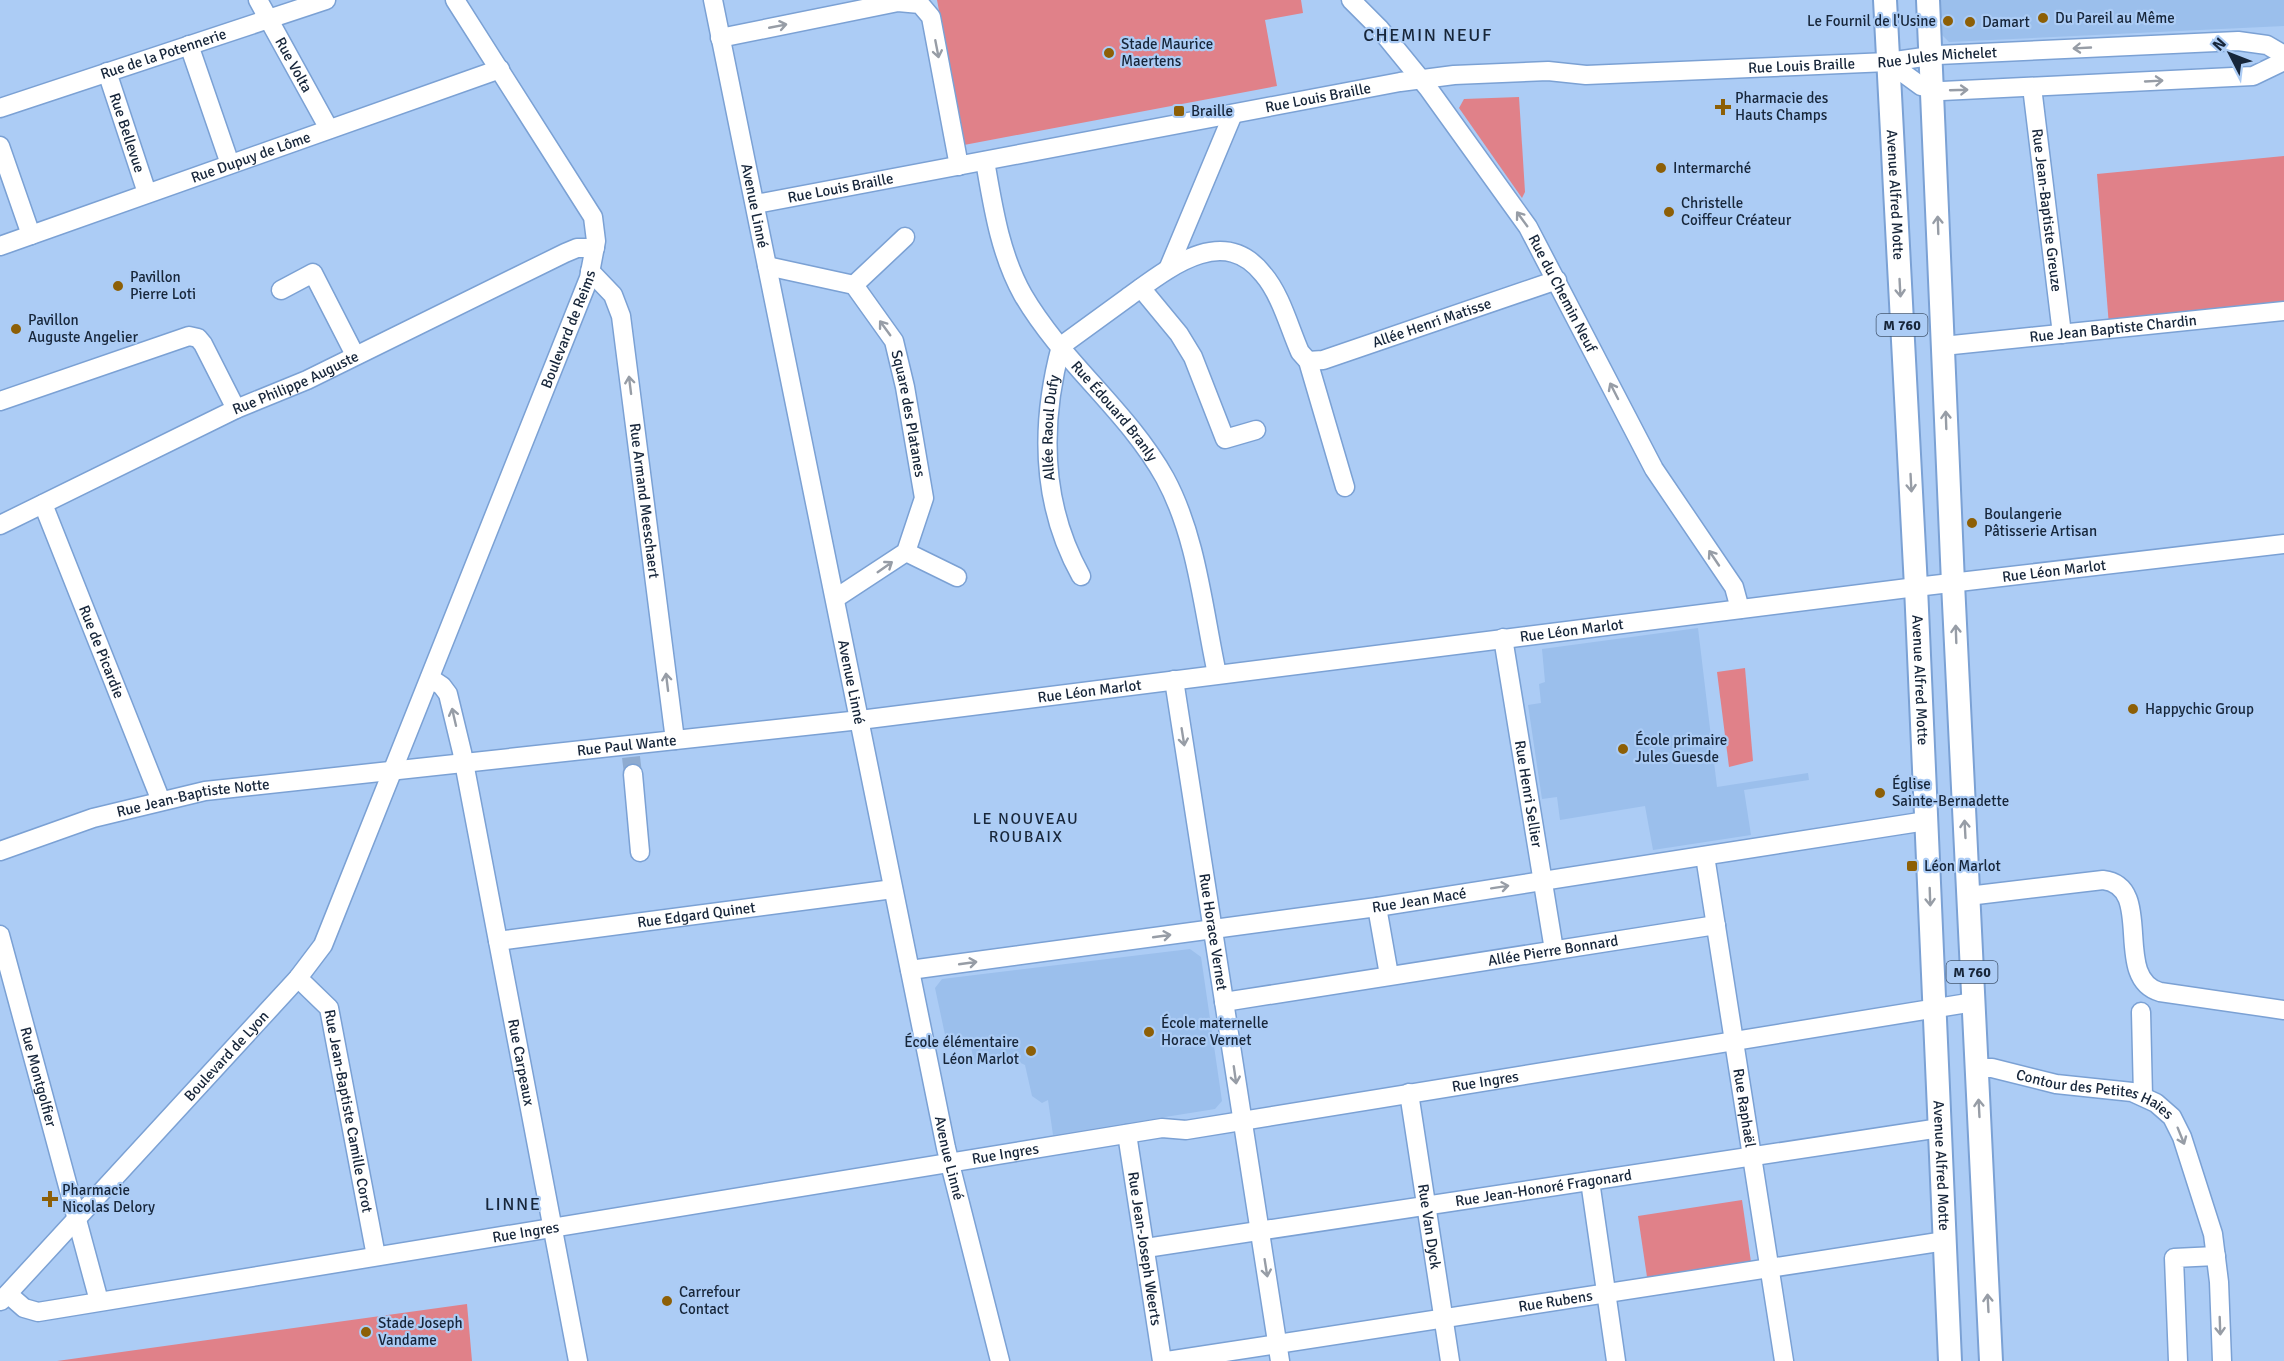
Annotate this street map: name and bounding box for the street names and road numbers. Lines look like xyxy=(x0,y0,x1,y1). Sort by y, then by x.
street label: Rue de la Potennerie xyxy=(98,25,229,83)
street label: Rue Volta xyxy=(271,34,316,96)
street label: Rue Jules Michelet xyxy=(1877,43,1998,71)
street label: Rue Louis Braille xyxy=(1748,54,1855,77)
street label: Rue Louis Braille xyxy=(1264,79,1372,116)
street label: Rue Bellevue xyxy=(106,91,149,175)
street label: Rue Jean-Baptiste Greuze xyxy=(2028,127,2066,293)
street label: Rue Dupuy de Lôme xyxy=(189,128,313,187)
street label: Avenue Alfred Motte xyxy=(1883,129,1908,260)
street label: Avenue Linné xyxy=(737,162,772,250)
street label: Rue Louis Braille xyxy=(786,169,895,207)
street label: Rue du Chemin Neuf xyxy=(1524,231,1601,356)
street label: Boulevard de Reims xyxy=(537,269,599,391)
street label: Allée Henri Matisse xyxy=(1370,294,1494,351)
street label: Rue Jean Baptiste Chardin xyxy=(2029,311,2198,346)
road number: M 760 xyxy=(1876,314,1928,336)
street label: Rue Philippe Auguste xyxy=(230,347,362,418)
street label: Square des Platanes xyxy=(887,348,929,479)
street label: Rue Édouard Branly xyxy=(1067,357,1161,465)
street label: Allée Raoul Dufy xyxy=(1038,373,1063,482)
street label: Rue Armand Meeschaert xyxy=(626,422,663,580)
street label: Rue Léon Marlot xyxy=(2001,556,2107,586)
street label: Rue de Picardie xyxy=(75,603,128,701)
street label: Avenue Alfred Motte xyxy=(1908,614,1932,746)
street label: Rue Léon Marlot xyxy=(1519,615,1625,646)
street label: Avenue Linné xyxy=(834,638,869,726)
street label: Rue Léon Marlot xyxy=(1037,676,1142,707)
street label: Rue Paul Wante xyxy=(576,731,677,760)
street label: Rue Henri Sellier xyxy=(1511,739,1546,849)
street label: Rue Jean-Baptiste Notte xyxy=(115,775,270,821)
street label: Rue Horace Vernet xyxy=(1195,872,1231,992)
street label: Rue Jean Macé xyxy=(1371,884,1468,917)
street label: Rue Edgard Quinet xyxy=(636,898,757,932)
street label: Allée Pierre Bonnard xyxy=(1486,931,1620,970)
road number: M 760 xyxy=(1946,961,1998,983)
street label: Boulevard de Lyon xyxy=(180,1007,272,1105)
street label: Rue Jean-Baptiste Camille Corot xyxy=(320,1008,377,1214)
street label: Rue Carpeaux xyxy=(504,1017,538,1107)
street label: Rue Montgolfier xyxy=(16,1025,61,1129)
street label: Contour des Petites Haies xyxy=(2014,1065,2177,1123)
street label: Rue Ingres xyxy=(1450,1067,1520,1096)
street label: Rue Raphaël xyxy=(1729,1067,1759,1149)
street label: Avenue Alfred Motte xyxy=(1930,1100,1953,1231)
street label: Avenue Linné xyxy=(931,1115,968,1202)
street label: Rue Ingres xyxy=(971,1139,1041,1168)
street label: Rue Jean-Honoré Fragonard xyxy=(1454,1166,1633,1210)
street label: Rue Jean-Joseph Weerts xyxy=(1124,1170,1165,1327)
street label: Rue Van Dyck xyxy=(1414,1183,1445,1271)
street label: Rue Ingres xyxy=(491,1218,561,1247)
street label: Rue Rubens xyxy=(1517,1286,1594,1316)

